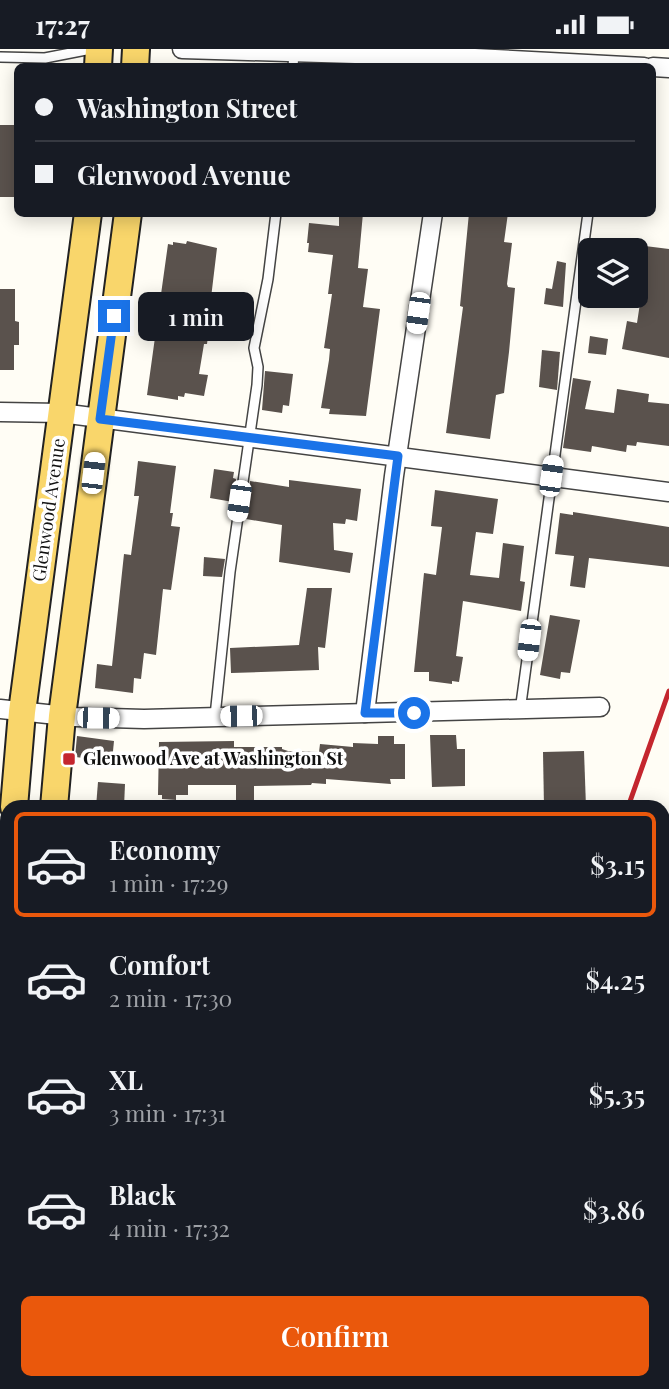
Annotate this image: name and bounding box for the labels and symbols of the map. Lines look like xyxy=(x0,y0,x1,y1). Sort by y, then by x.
car xyxy=(405,291,432,335)
callout: 1 min xyxy=(138,292,254,341)
route end xyxy=(98,300,130,332)
street label: Glenwood Avenue xyxy=(26,437,70,583)
car xyxy=(81,451,106,495)
car xyxy=(538,454,565,498)
car xyxy=(226,479,253,523)
car xyxy=(517,618,542,662)
route start xyxy=(398,697,430,729)
car xyxy=(220,705,263,727)
car xyxy=(77,707,120,729)
place label: Glenwood Ave at Washington St xyxy=(83,746,344,770)
marker: Glenwood Ave at Washington St xyxy=(61,751,77,767)

